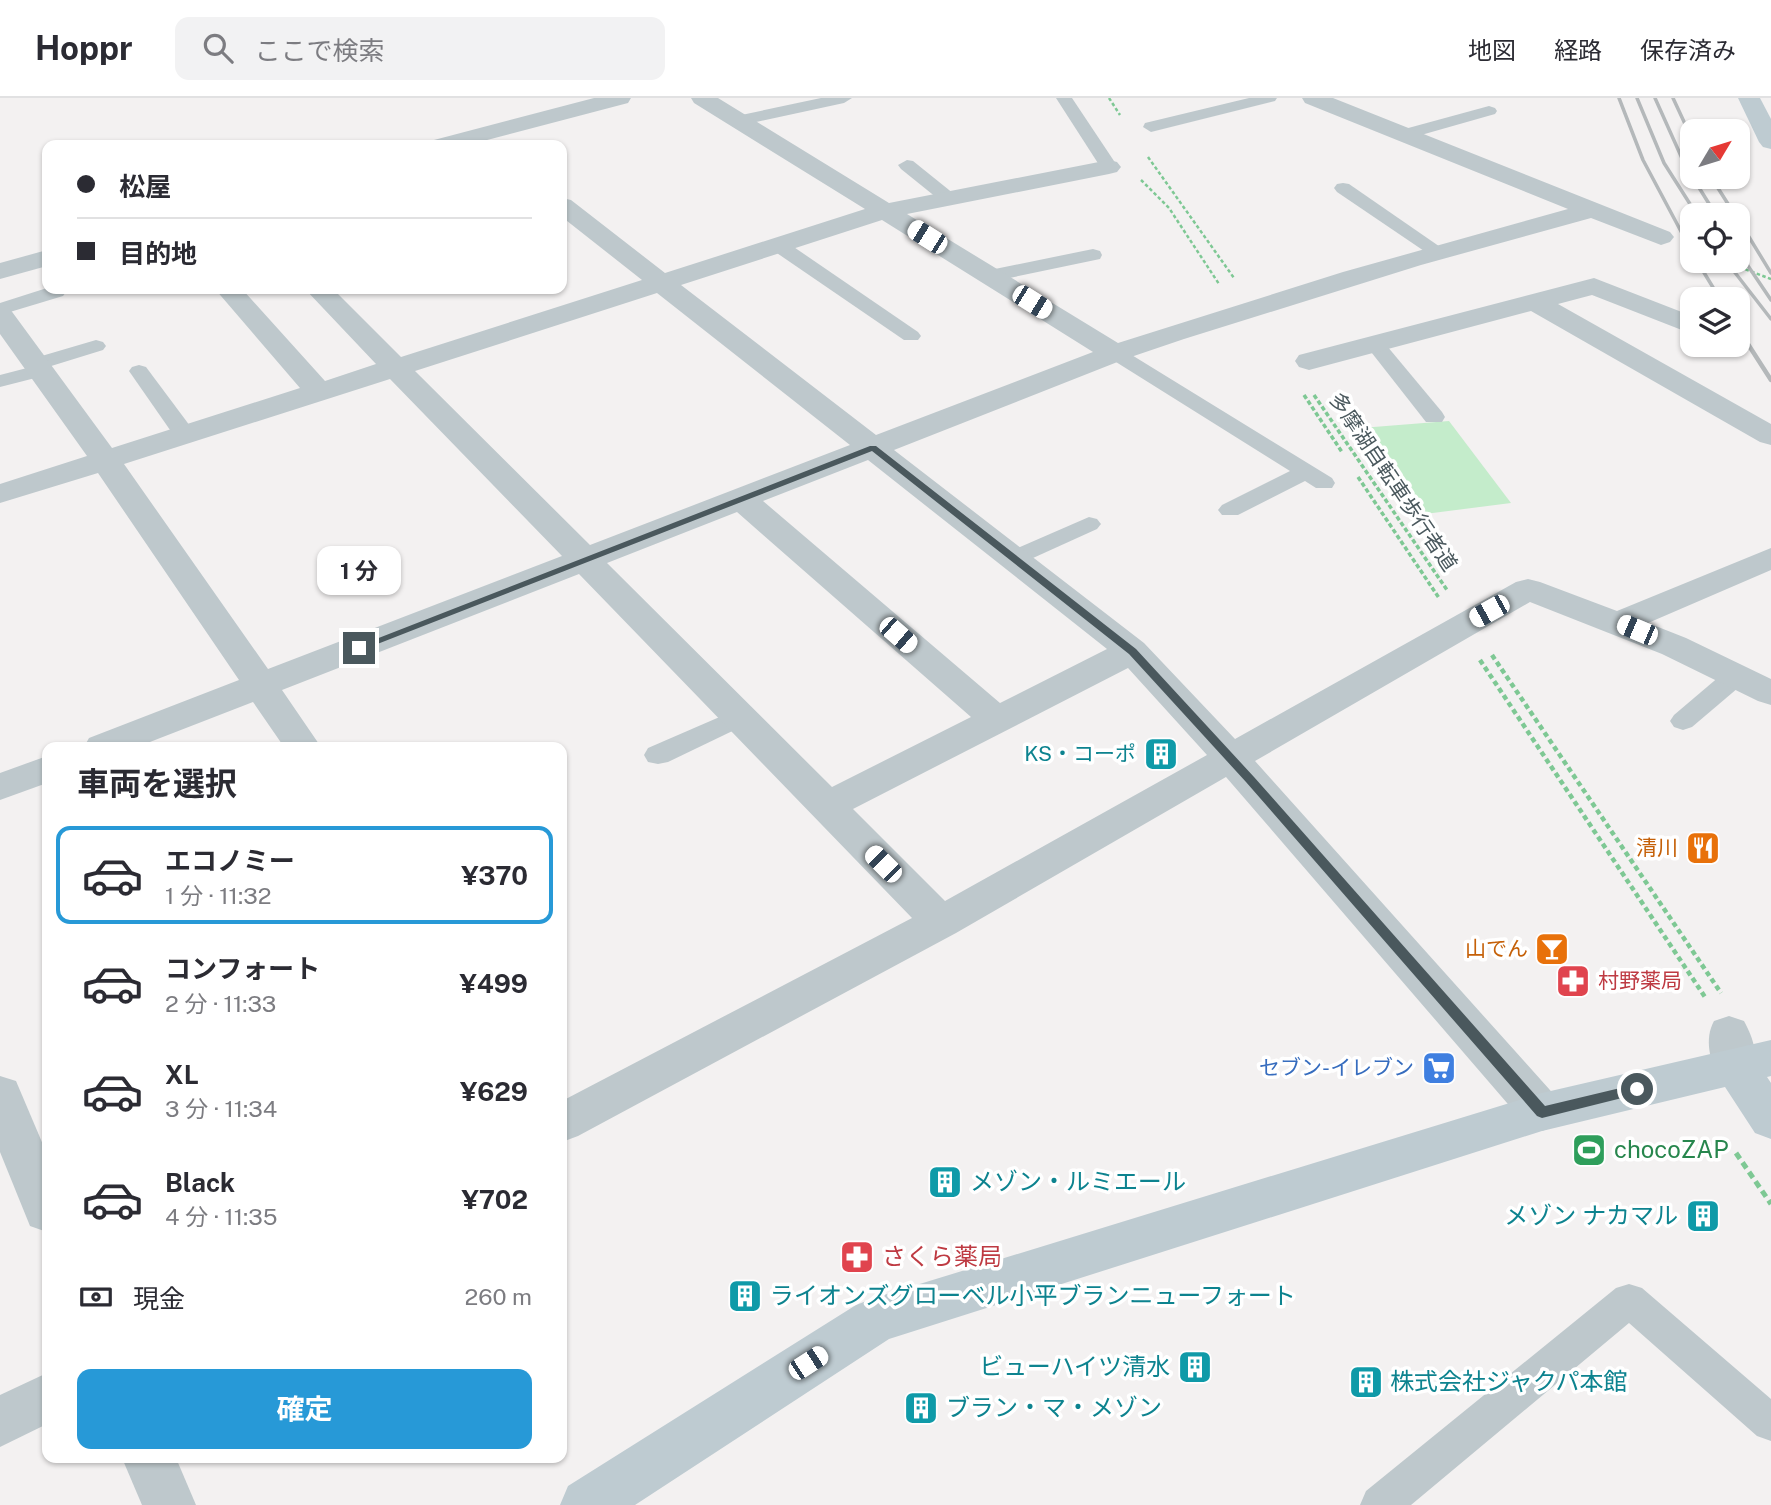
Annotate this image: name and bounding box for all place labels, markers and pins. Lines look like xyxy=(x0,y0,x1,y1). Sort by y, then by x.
building icon: KS・コーポ xyxy=(1142,735,1180,773)
place label: KS・コーポ xyxy=(1024,741,1136,766)
restaurant icon: 清川 xyxy=(1684,829,1722,867)
place label: 清川 xyxy=(1636,835,1678,860)
bar icon: 山でん xyxy=(1533,930,1571,968)
place label: 山でん xyxy=(1465,936,1528,961)
pharmacy icon: 村野薬局 xyxy=(1554,962,1592,1000)
place label: 村野薬局 xyxy=(1598,968,1682,993)
supermarket icon: セブン-イレブン xyxy=(1420,1049,1458,1087)
place label: セブン-イレブン xyxy=(1259,1055,1414,1080)
sports icon: chocoZAP xyxy=(1570,1131,1608,1169)
place label: chocoZAP xyxy=(1614,1135,1729,1163)
building icon: メゾン・ルミエール xyxy=(926,1163,964,1201)
place label: メゾン・ルミエール xyxy=(970,1167,1186,1195)
building icon: メゾン ナカマル xyxy=(1684,1197,1722,1235)
place label: メゾン ナカマル xyxy=(1504,1201,1678,1229)
pharmacy icon: さくら薬局 xyxy=(838,1238,876,1276)
place label: さくら薬局 xyxy=(882,1242,1002,1270)
building icon: ライオンズグローベル小平ブランニューフォート xyxy=(726,1277,764,1315)
place label: ライオンズグローベル小平ブランニューフォート xyxy=(770,1281,1296,1309)
building icon: ビューハイツ清水 xyxy=(1176,1348,1214,1386)
place label: ビューハイツ清水 xyxy=(979,1352,1170,1380)
building icon: 株式会社ジャクパ本館 xyxy=(1347,1363,1385,1401)
place label: 株式会社ジャクパ本館 xyxy=(1390,1367,1628,1395)
building icon: ブラン・マ・メゾン xyxy=(902,1389,940,1427)
place label: ブラン・マ・メゾン xyxy=(946,1393,1162,1421)

